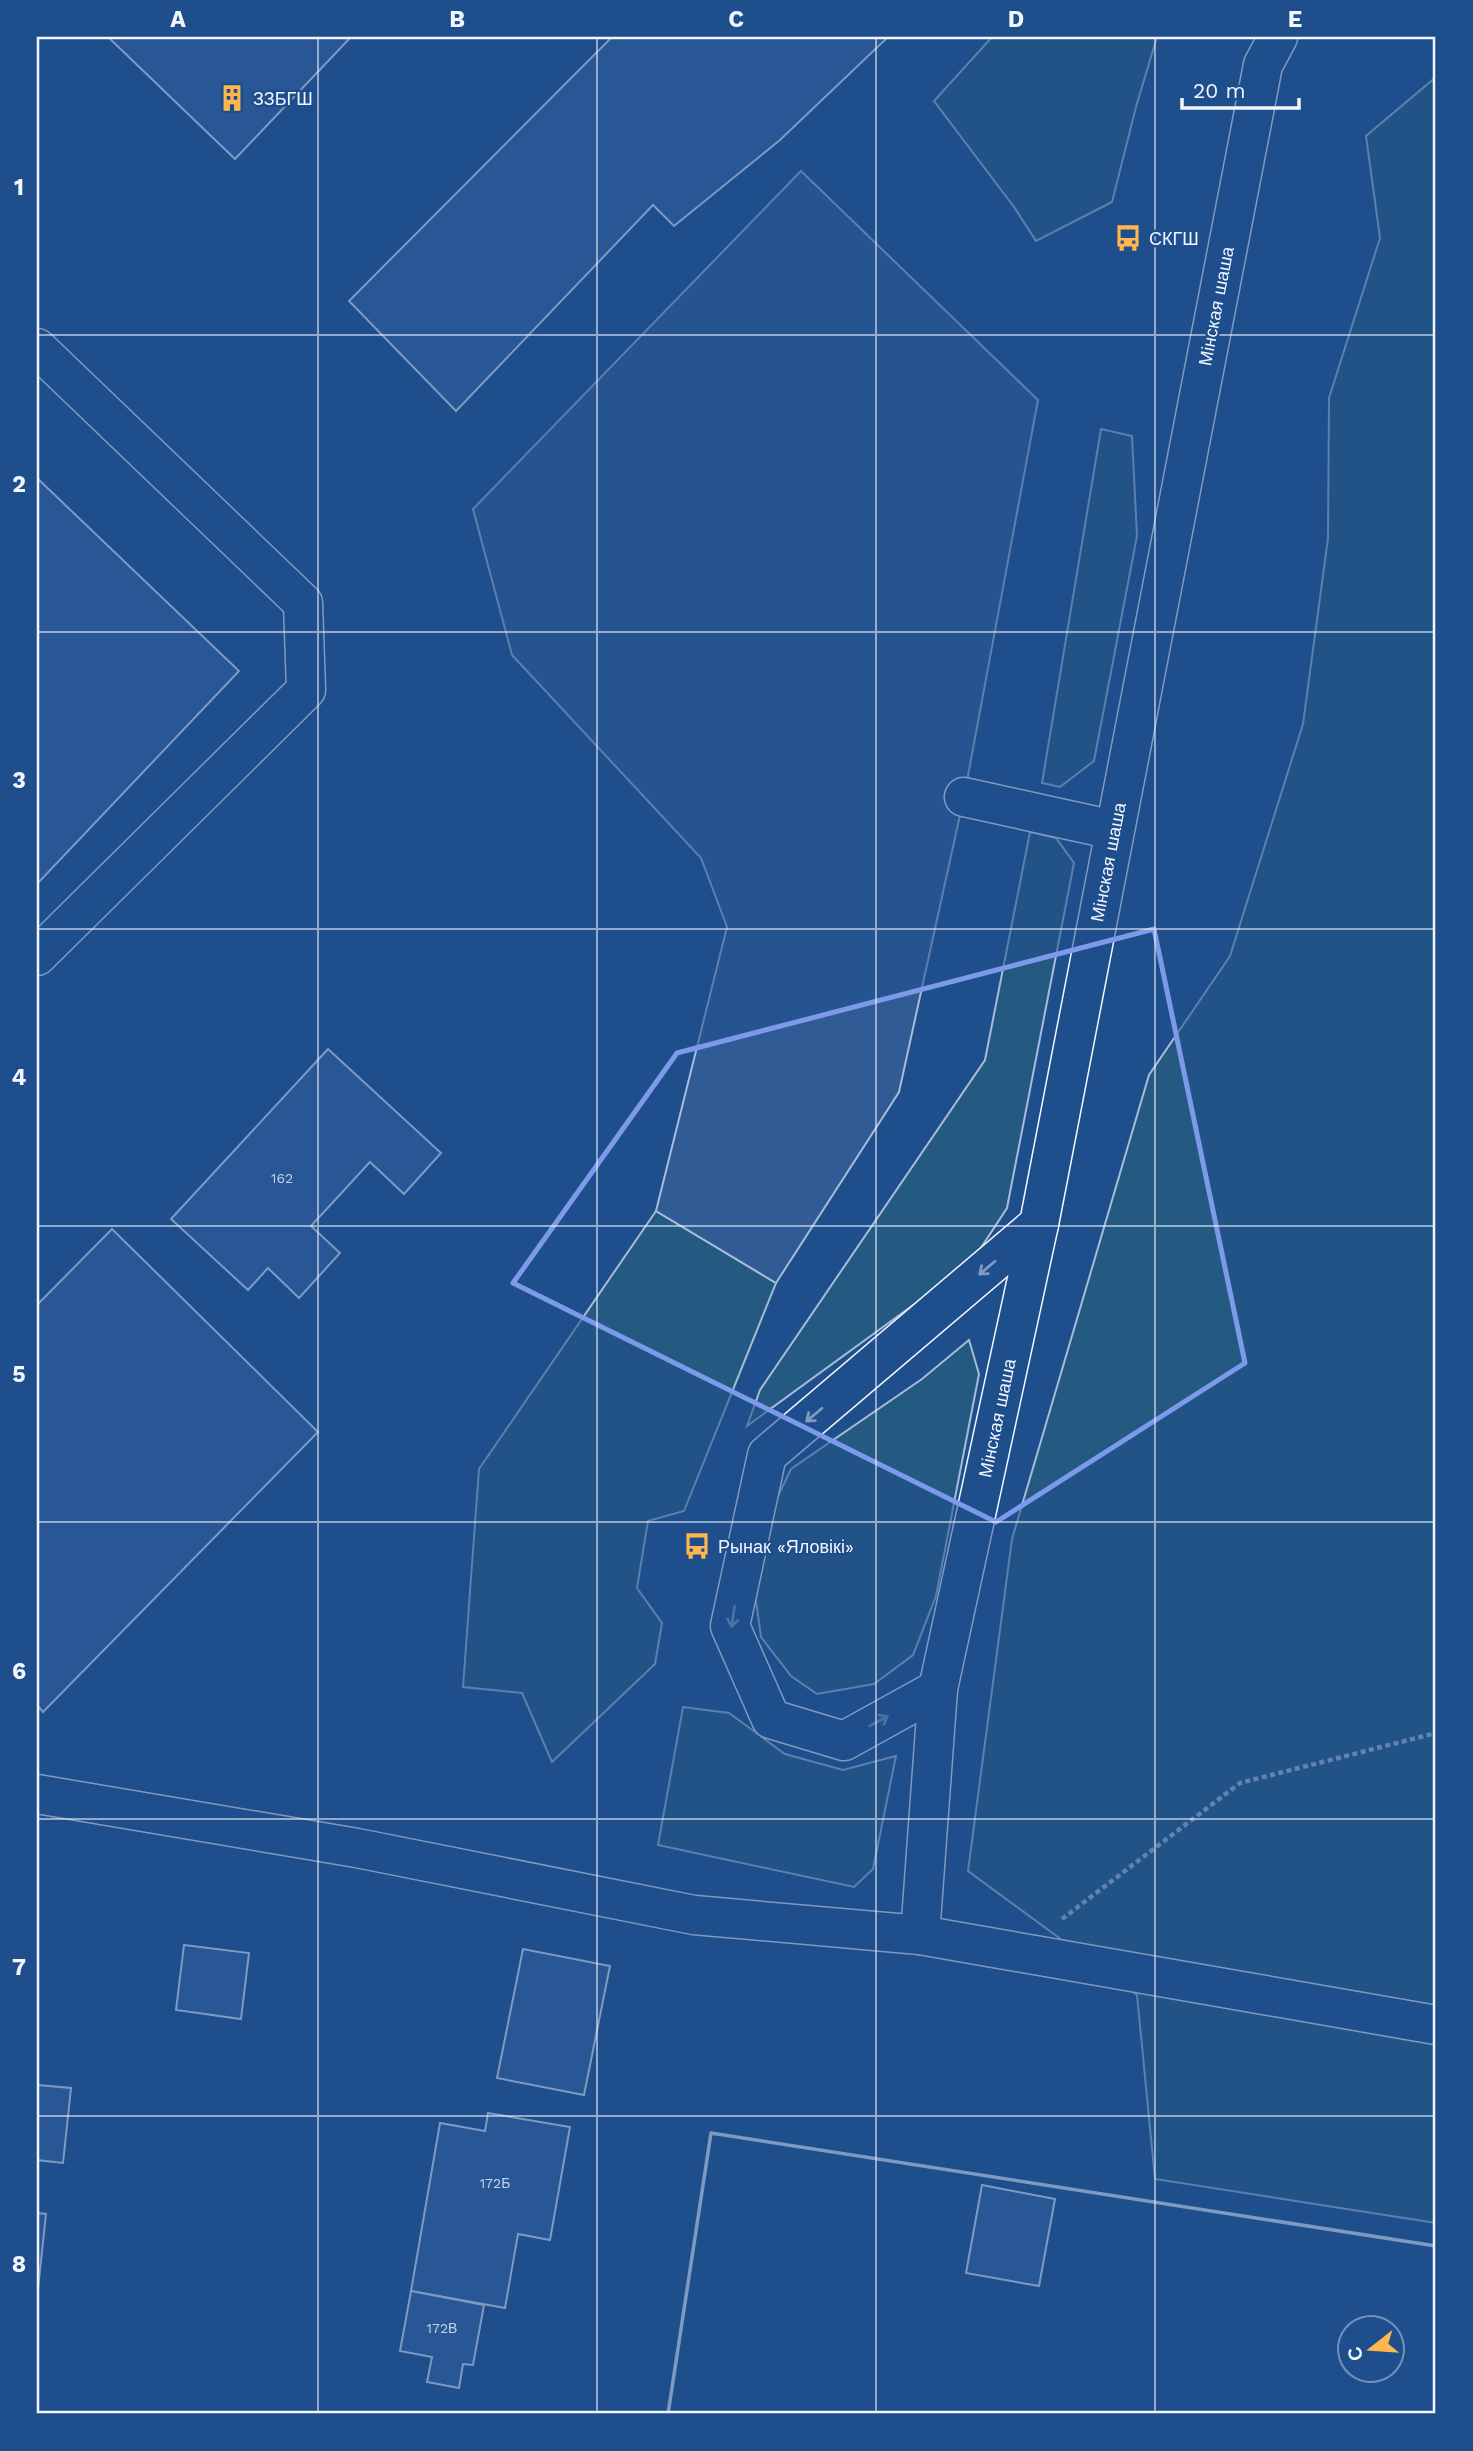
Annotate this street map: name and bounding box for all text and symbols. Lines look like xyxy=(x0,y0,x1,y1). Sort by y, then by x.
text: A xyxy=(170,6,186,33)
text: B xyxy=(449,6,465,33)
text: C xyxy=(728,6,744,33)
text: D xyxy=(1008,6,1024,33)
text: E xyxy=(1288,6,1302,33)
scale bar xyxy=(1182,66,1300,110)
text: 20 m xyxy=(1193,78,1245,103)
building icon: ЗЗБГШ xyxy=(217,83,247,113)
place label: ЗЗБГШ xyxy=(253,88,313,109)
text: 1 xyxy=(14,174,24,201)
bus stop icon: СКГШ xyxy=(1113,223,1143,253)
place label: СКГШ xyxy=(1149,228,1199,249)
street label: Мінская шаша xyxy=(1194,244,1238,367)
text: 2 xyxy=(12,471,26,498)
text: 3 xyxy=(12,767,26,794)
street label: Мінская шаша xyxy=(1086,800,1130,923)
text: 4 xyxy=(12,1064,27,1091)
house number: 162 xyxy=(271,1170,293,1186)
one-way arrow xyxy=(979,1260,997,1276)
street label: Мінская шаша xyxy=(974,1356,1020,1479)
text: 5 xyxy=(12,1361,26,1388)
one-way arrow xyxy=(805,1407,823,1423)
bus stop icon: Рынак «Яловікі» xyxy=(682,1531,712,1561)
place label: Рынак «Яловікі» xyxy=(718,1536,854,1557)
one-way arrow xyxy=(726,1605,739,1628)
text: 6 xyxy=(12,1658,26,1685)
one-way arrow xyxy=(869,1714,889,1728)
text: 7 xyxy=(12,1954,26,1981)
house number: 172Б xyxy=(480,2175,510,2191)
text: 8 xyxy=(12,2251,26,2278)
north arrow xyxy=(1336,2314,1406,2384)
house number: 172В xyxy=(427,2320,457,2336)
text: С xyxy=(1342,2344,1368,2364)

